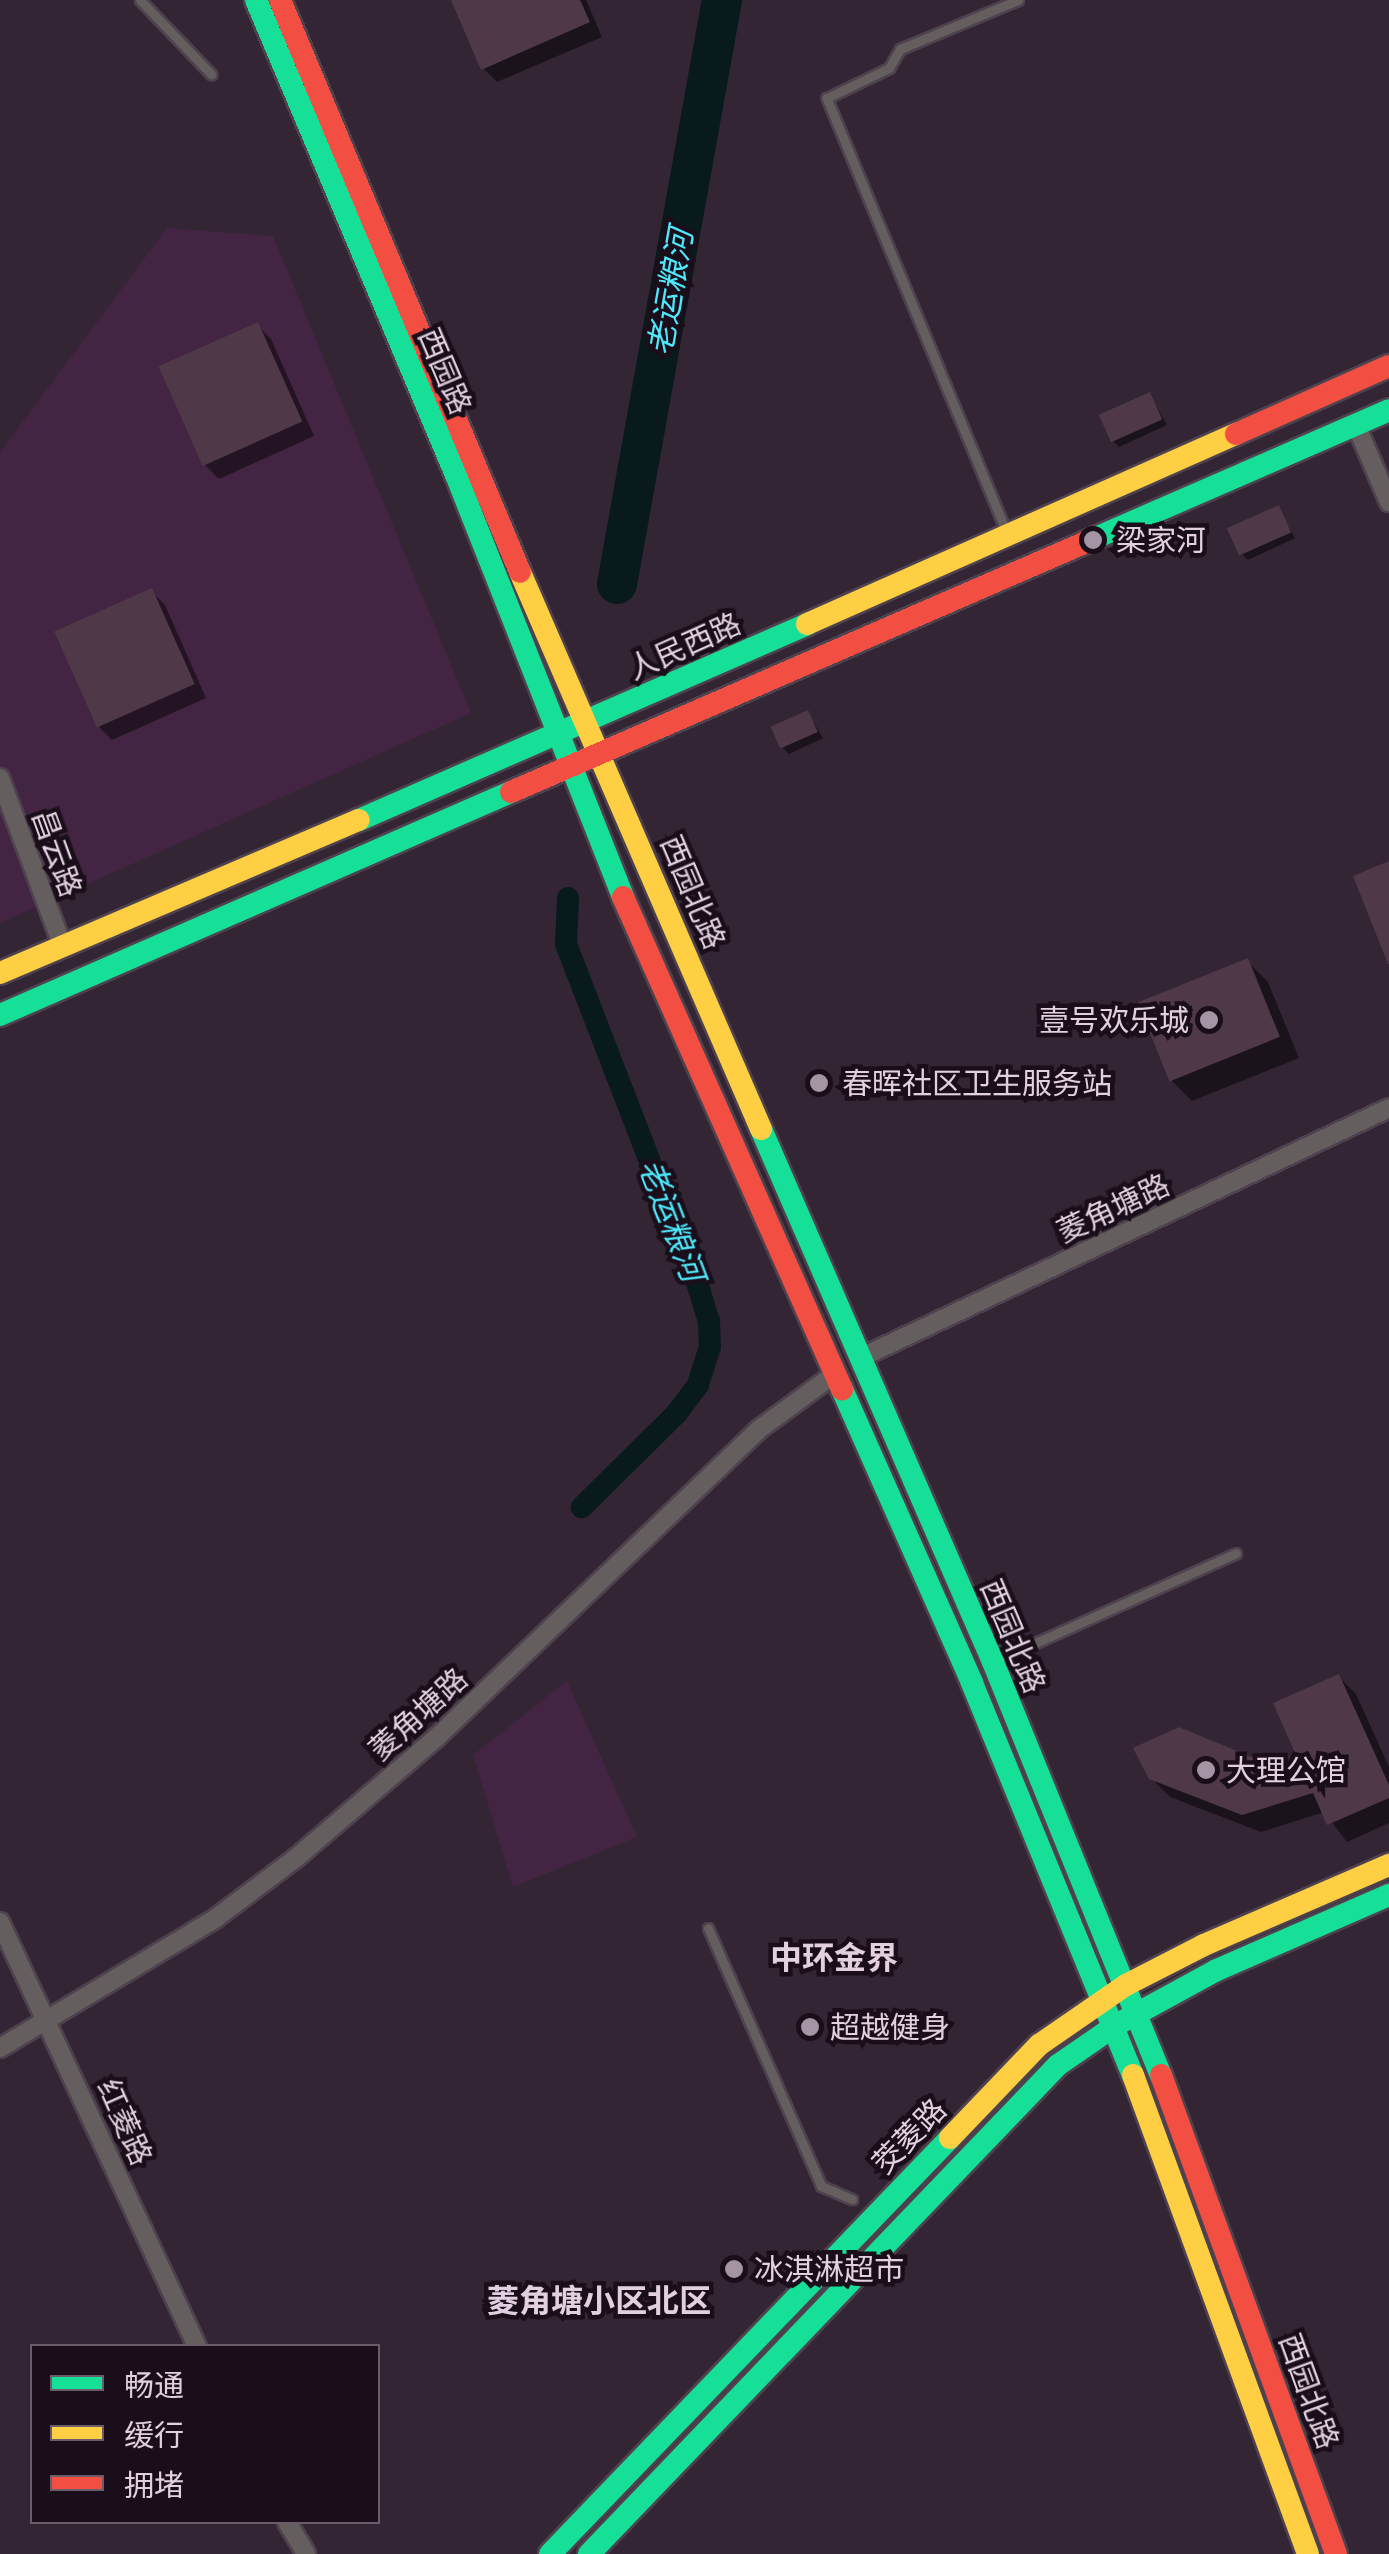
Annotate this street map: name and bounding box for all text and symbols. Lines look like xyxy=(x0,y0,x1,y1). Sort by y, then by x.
water label: 老运粮河 xyxy=(640,226,700,358)
street label: 西园路 xyxy=(411,323,479,419)
place label: 梁家河 xyxy=(1116,522,1206,558)
marker: 梁家河 xyxy=(1080,527,1106,553)
street label: 人民西路 xyxy=(622,605,746,687)
street label: 昌云路 xyxy=(25,805,89,901)
street label: 西园北路 xyxy=(653,830,733,954)
place label: 壹号欢乐城 xyxy=(1039,1002,1189,1038)
marker: 壹号欢乐城 xyxy=(1198,1009,1220,1031)
place label: 春晖社区卫生服务站 xyxy=(842,1065,1112,1101)
marker: 春晖社区卫生服务站 xyxy=(806,1070,832,1096)
water label: 老运粮河 xyxy=(631,1153,713,1287)
street label: 菱角塘路 xyxy=(1051,1166,1175,1250)
street label: 西园北路 xyxy=(973,1574,1053,1698)
street label: 菱角塘路 xyxy=(361,1660,475,1768)
place label: 大理公馆 xyxy=(1226,1752,1346,1788)
marker: 大理公馆 xyxy=(1195,1759,1217,1781)
district label: 中环金界 xyxy=(770,1938,898,1976)
place label: 超越健身 xyxy=(830,2009,950,2045)
marker: 超越健身 xyxy=(799,2016,821,2038)
street label: 红菱路 xyxy=(90,2074,160,2170)
street label: 茭菱路 xyxy=(865,2091,953,2181)
place label: 冰淇淋超市 xyxy=(754,2251,904,2287)
marker: 冰淇淋超市 xyxy=(723,2258,745,2280)
district label: 菱角塘小区北区 xyxy=(487,2281,711,2319)
street label: 西园北路 xyxy=(1272,2328,1346,2454)
legend xyxy=(30,2344,380,2524)
text: 畅通 xyxy=(124,2364,184,2405)
text: 缓行 xyxy=(124,2414,184,2455)
text: 拥堵 xyxy=(124,2464,184,2505)

